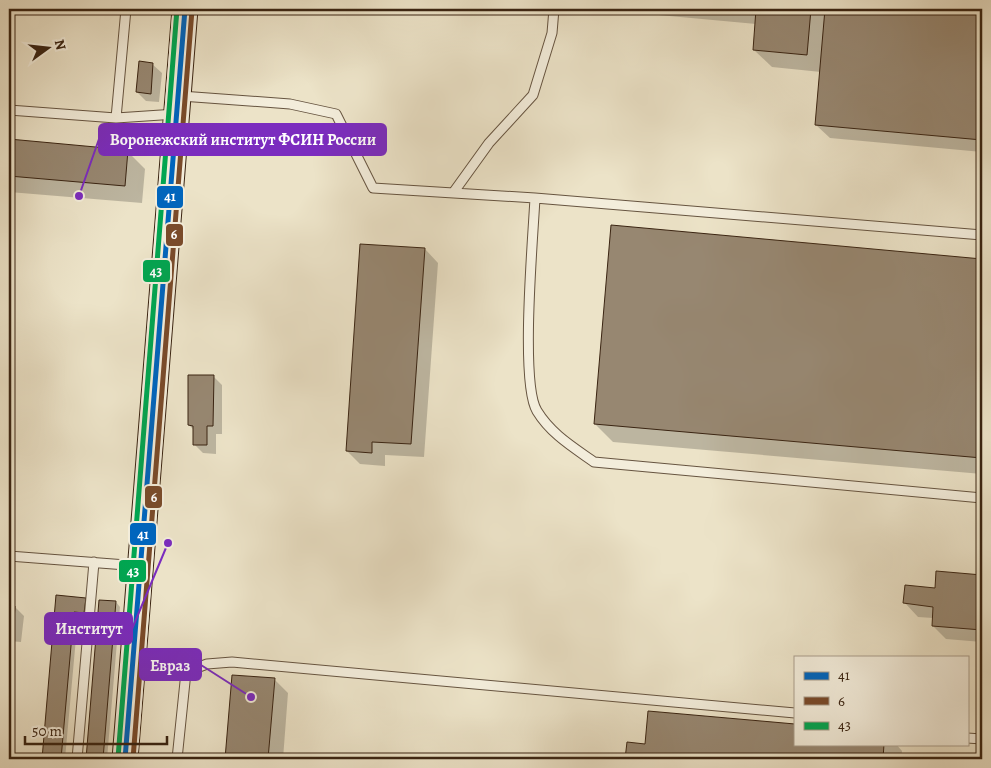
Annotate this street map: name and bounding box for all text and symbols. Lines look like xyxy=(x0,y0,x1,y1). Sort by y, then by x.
north arrow xyxy=(22,22,72,72)
text: N xyxy=(50,37,71,52)
callout: Воронежский институт ФСИН России xyxy=(99,124,386,155)
text: Воронежский институт ФСИН России xyxy=(110,129,376,151)
line badge: 41 xyxy=(156,185,184,209)
text: 41 xyxy=(164,187,176,206)
line badge: 6 xyxy=(165,223,184,247)
text: 6 xyxy=(171,225,178,244)
line badge: 43 xyxy=(142,259,171,283)
text: 43 xyxy=(150,262,162,281)
line badge: 6 xyxy=(144,485,163,509)
text: 6 xyxy=(151,488,158,507)
line badge: 41 xyxy=(129,522,157,546)
text: 41 xyxy=(137,525,149,544)
line badge: 43 xyxy=(118,559,147,583)
text: 43 xyxy=(127,562,139,581)
callout: Институт xyxy=(45,613,132,644)
text: Институт xyxy=(55,618,123,640)
callout: Евраз xyxy=(140,649,201,680)
text: Евраз xyxy=(150,655,190,677)
legend xyxy=(794,656,968,746)
text: 41 xyxy=(838,665,850,685)
text: 6 xyxy=(838,691,845,711)
scale bar xyxy=(25,713,168,745)
text: 43 xyxy=(838,715,851,735)
text: 50 m xyxy=(32,721,62,741)

